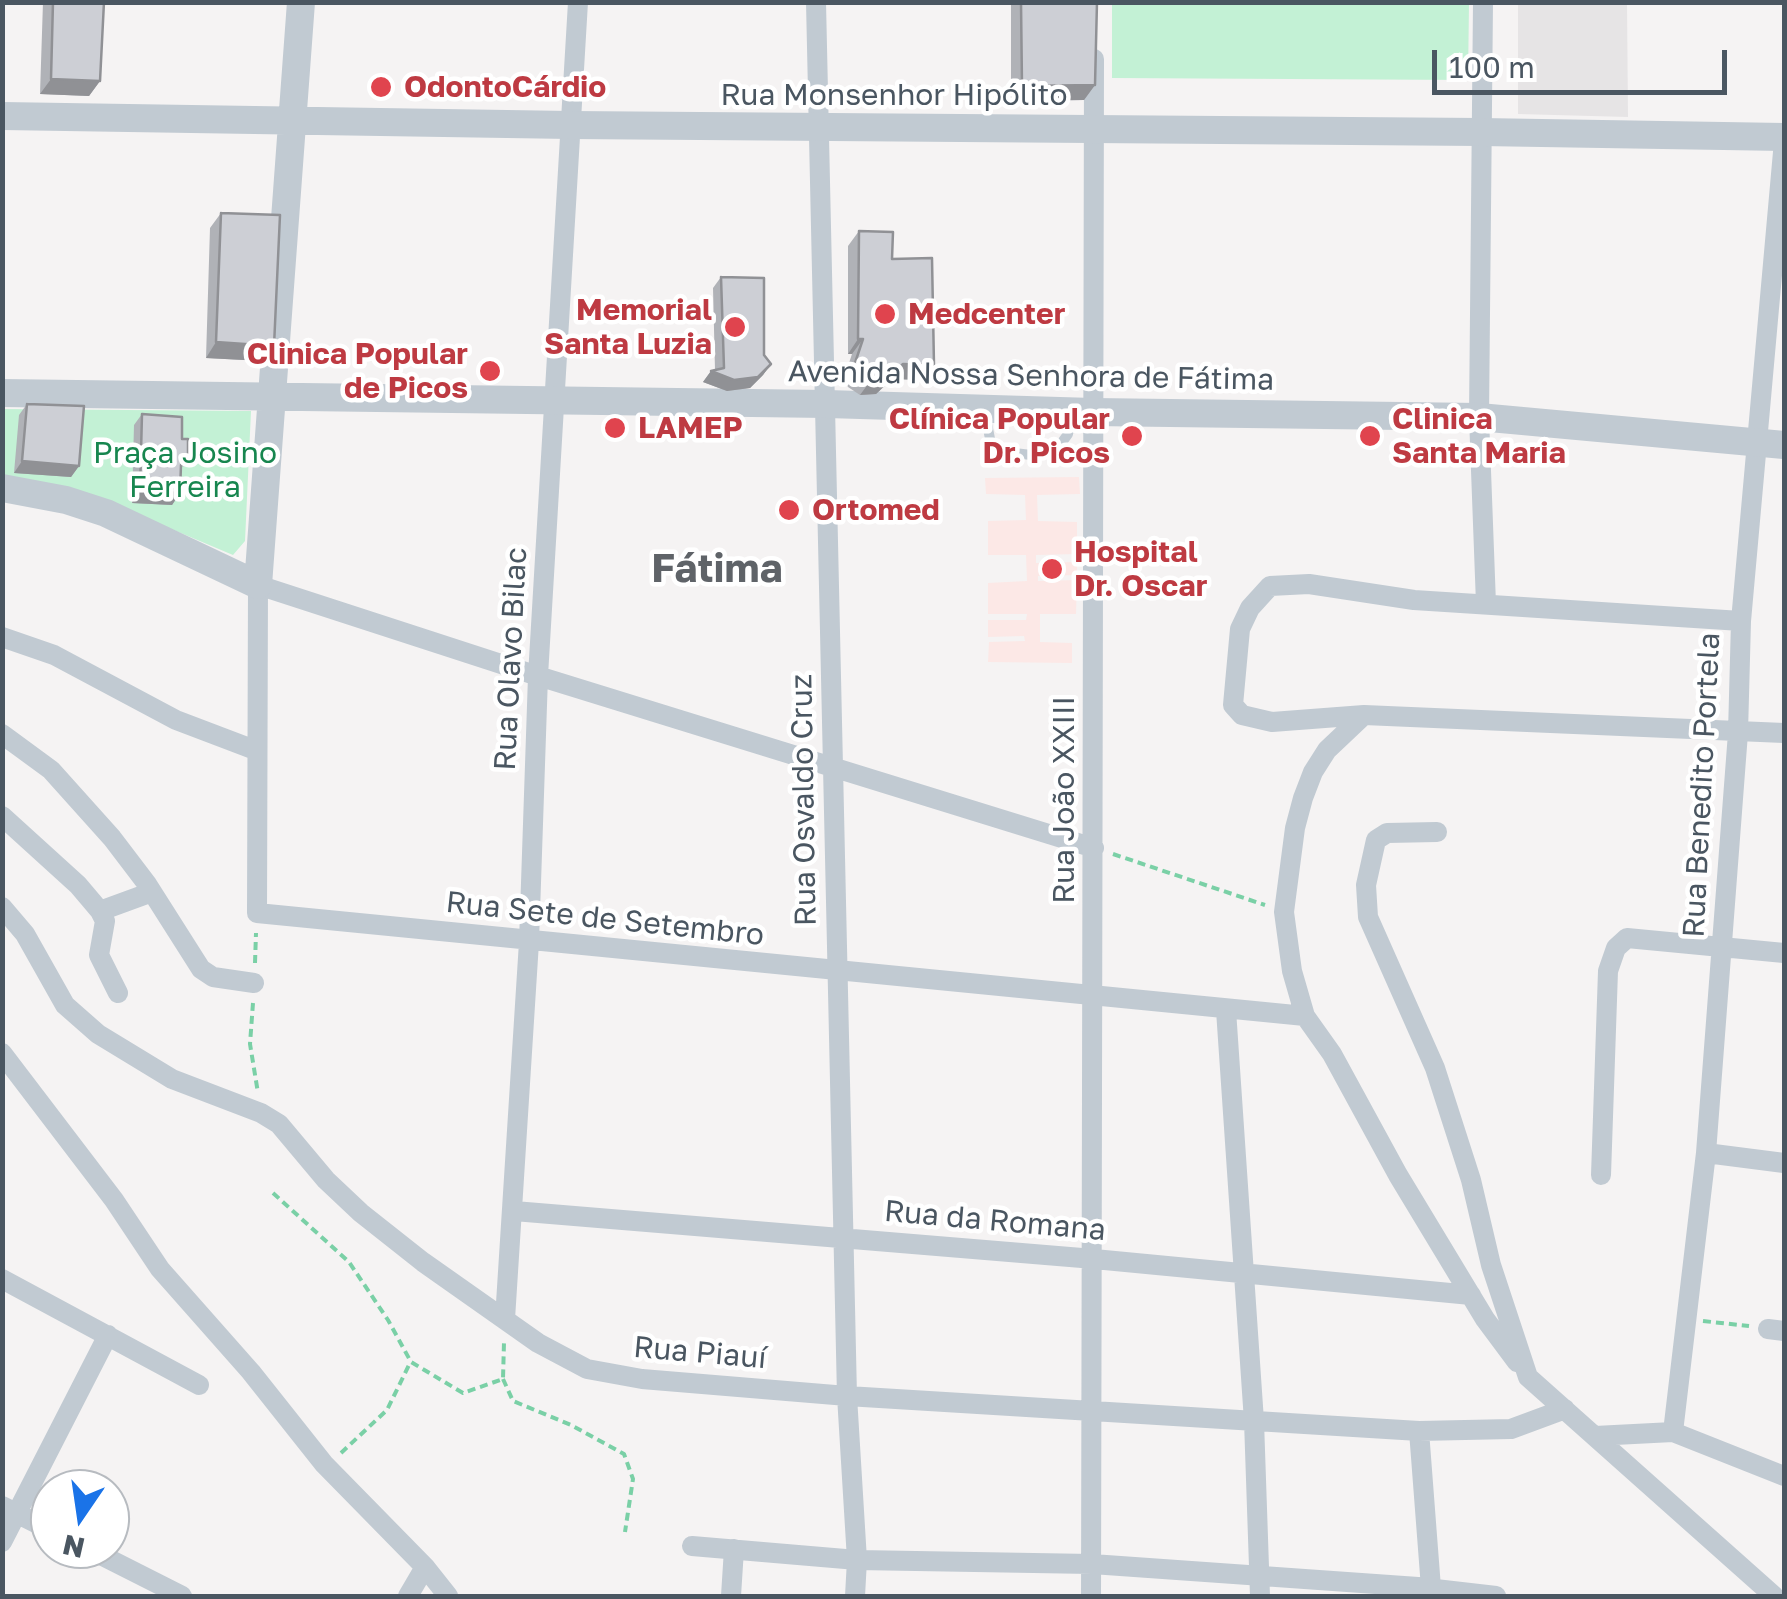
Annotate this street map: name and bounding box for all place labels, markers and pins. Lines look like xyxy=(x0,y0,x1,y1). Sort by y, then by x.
place label: OdontoCárdio xyxy=(404,69,606,105)
marker: OdontoCárdio xyxy=(368,74,394,100)
place label: Memorial Santa Luzia xyxy=(544,292,712,362)
place label: Medcenter xyxy=(908,296,1065,332)
marker: Medcenter xyxy=(872,301,898,327)
marker: Memorial Santa Luzia xyxy=(722,314,748,340)
place label: Clinica Popular de Picos xyxy=(247,336,468,406)
marker: Clinica Popular de Picos xyxy=(477,358,503,384)
place label: Clínica Popular Dr. Picos xyxy=(889,401,1110,472)
place label: Clinica Santa Maria xyxy=(1392,401,1566,472)
place label: LAMEP xyxy=(638,410,743,446)
marker: LAMEP xyxy=(602,415,628,441)
marker: Clínica Popular Dr. Picos xyxy=(1119,423,1145,449)
marker: Clinica Santa Maria xyxy=(1357,423,1383,449)
place label: Ortomed xyxy=(812,492,940,528)
marker: Ortomed xyxy=(776,497,802,523)
place label: Hospital Dr. Oscar xyxy=(1074,534,1207,604)
marker: Hospital Dr. Oscar xyxy=(1039,556,1065,582)

